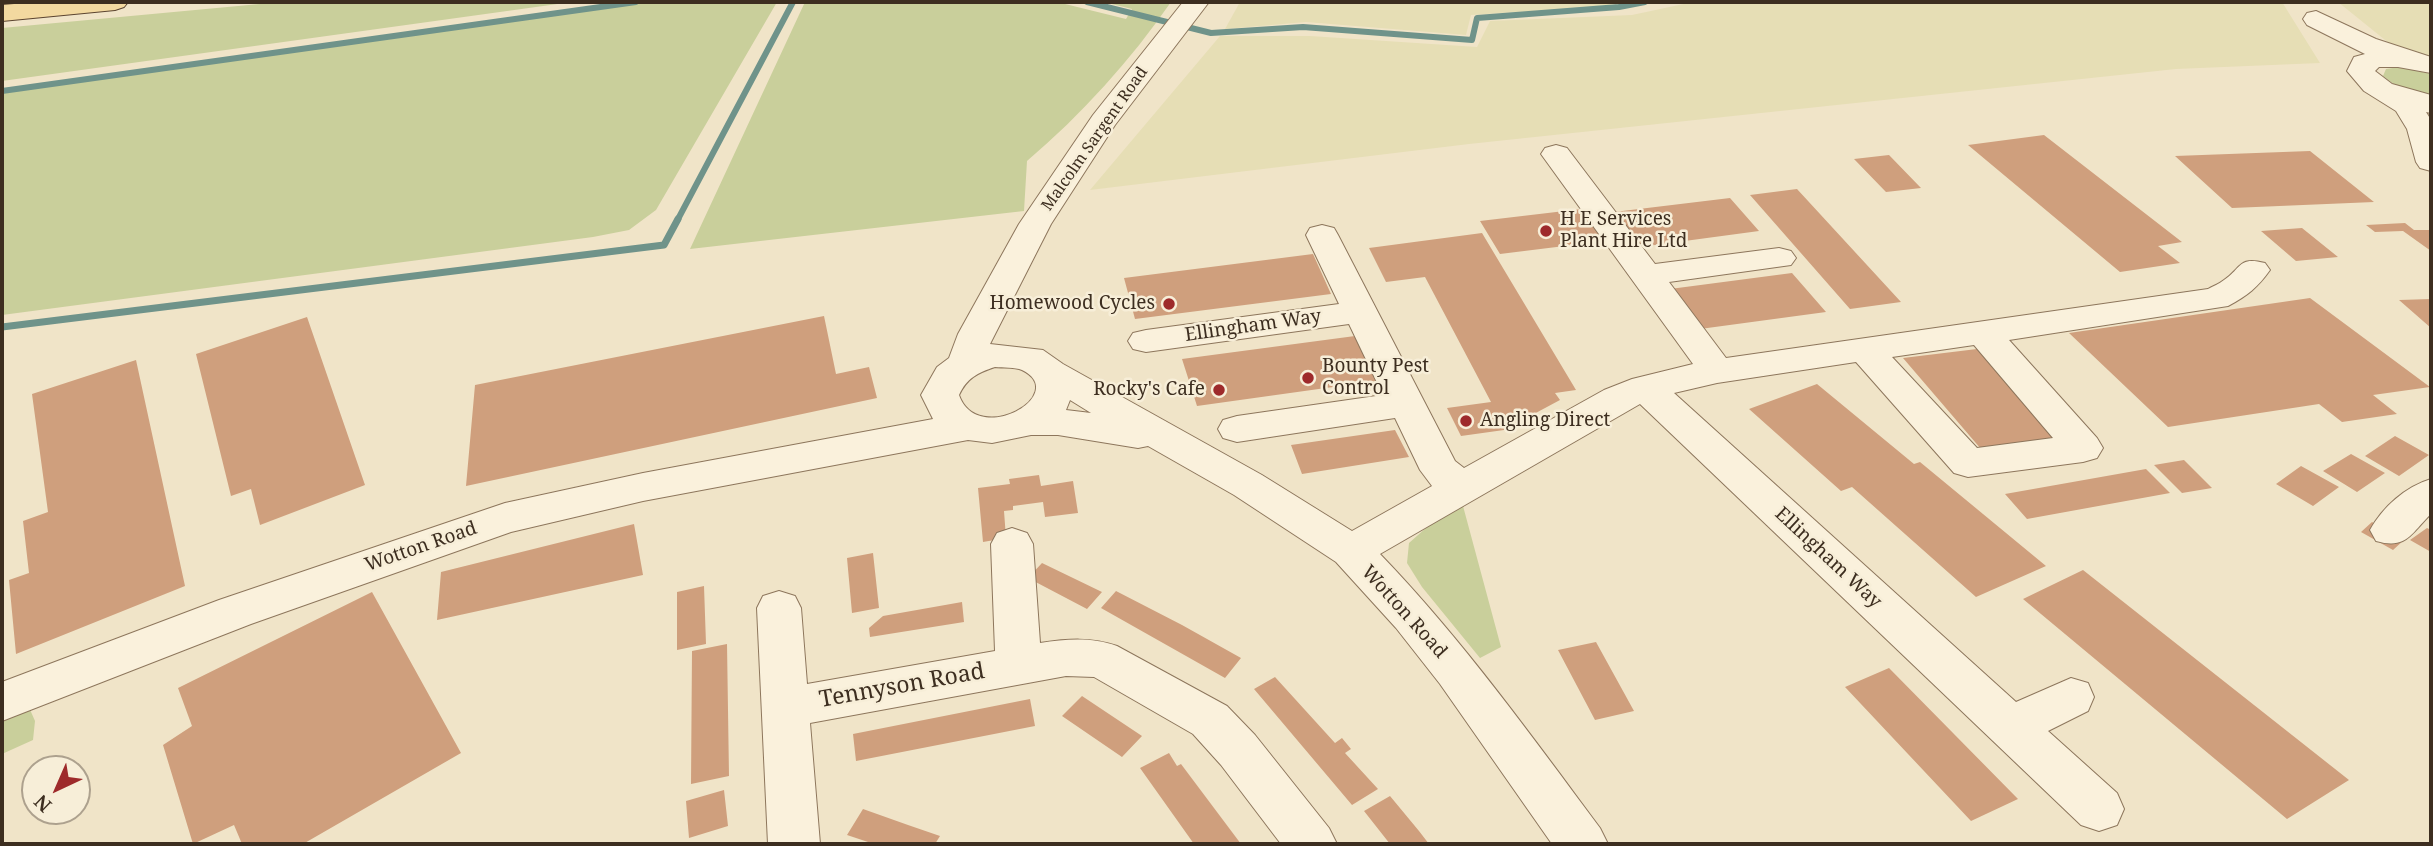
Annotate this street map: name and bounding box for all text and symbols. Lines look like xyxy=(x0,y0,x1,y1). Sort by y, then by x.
street label: Malcolm Sargent Road xyxy=(1038,63,1152,215)
place label: H E Services Plant Hire Ltd xyxy=(1560,209,1687,253)
marker: H E Services Plant Hire Ltd xyxy=(1538,223,1554,239)
place label: Homewood Cycles xyxy=(990,293,1155,315)
marker: Homewood Cycles xyxy=(1161,296,1177,312)
street label: Ellingham Way xyxy=(1183,305,1323,347)
place label: Bounty Pest Control xyxy=(1322,356,1429,400)
marker: Bounty Pest Control xyxy=(1300,370,1316,386)
place label: Rocky's Cafe xyxy=(1093,379,1205,401)
marker: Rocky's Cafe xyxy=(1211,382,1227,398)
place label: Angling Direct xyxy=(1480,410,1610,432)
marker: Angling Direct xyxy=(1458,413,1474,429)
street label: Ellingham Way xyxy=(1770,503,1886,613)
street label: Wotton Road xyxy=(362,517,480,577)
street label: Wotton Road xyxy=(1356,561,1452,663)
street label: Tennyson Road xyxy=(817,658,987,714)
north arrow xyxy=(21,755,91,825)
text: N xyxy=(28,789,57,818)

